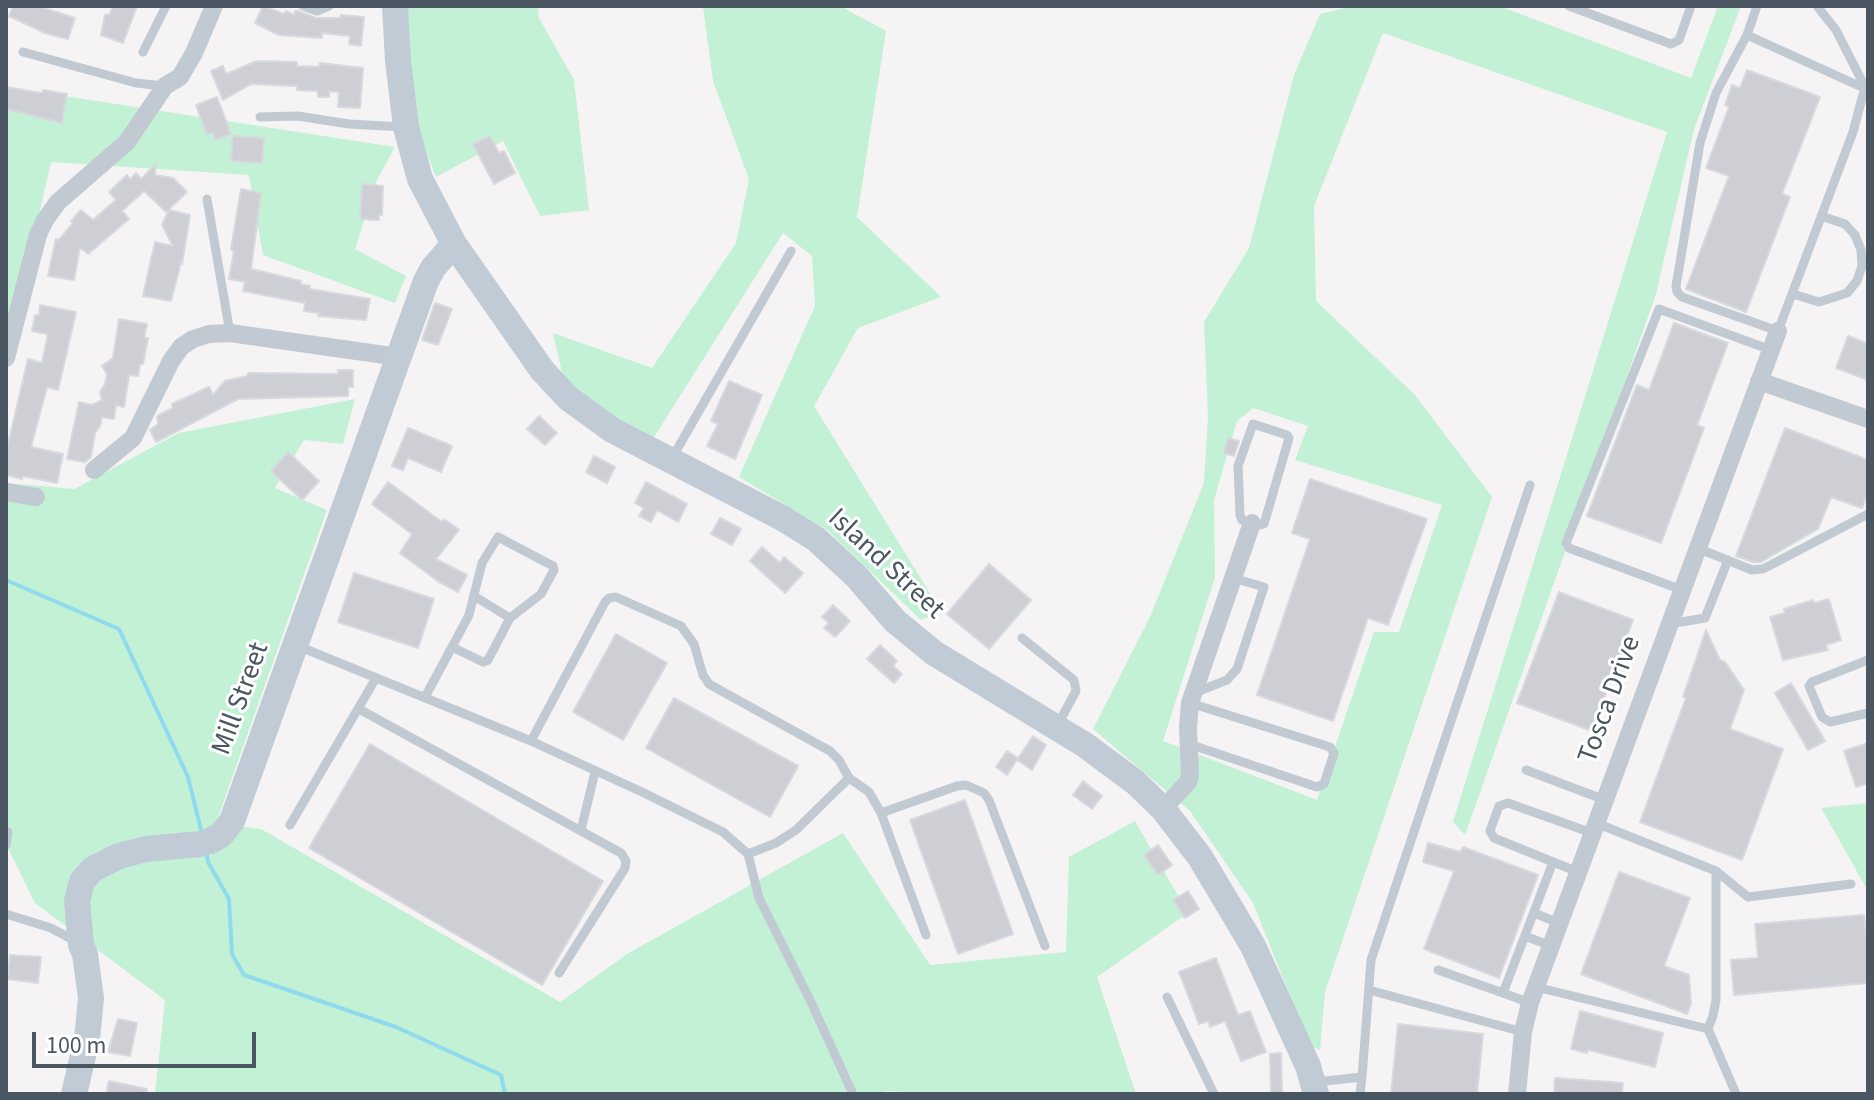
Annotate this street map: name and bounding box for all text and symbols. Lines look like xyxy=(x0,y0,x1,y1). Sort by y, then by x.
street label: Island Street xyxy=(820,503,950,627)
street label: Tosca Drive xyxy=(1572,632,1650,768)
street label: Mill Street xyxy=(206,638,278,760)
scale bar xyxy=(36,1016,260,1066)
text: 100 m xyxy=(46,1028,106,1063)

